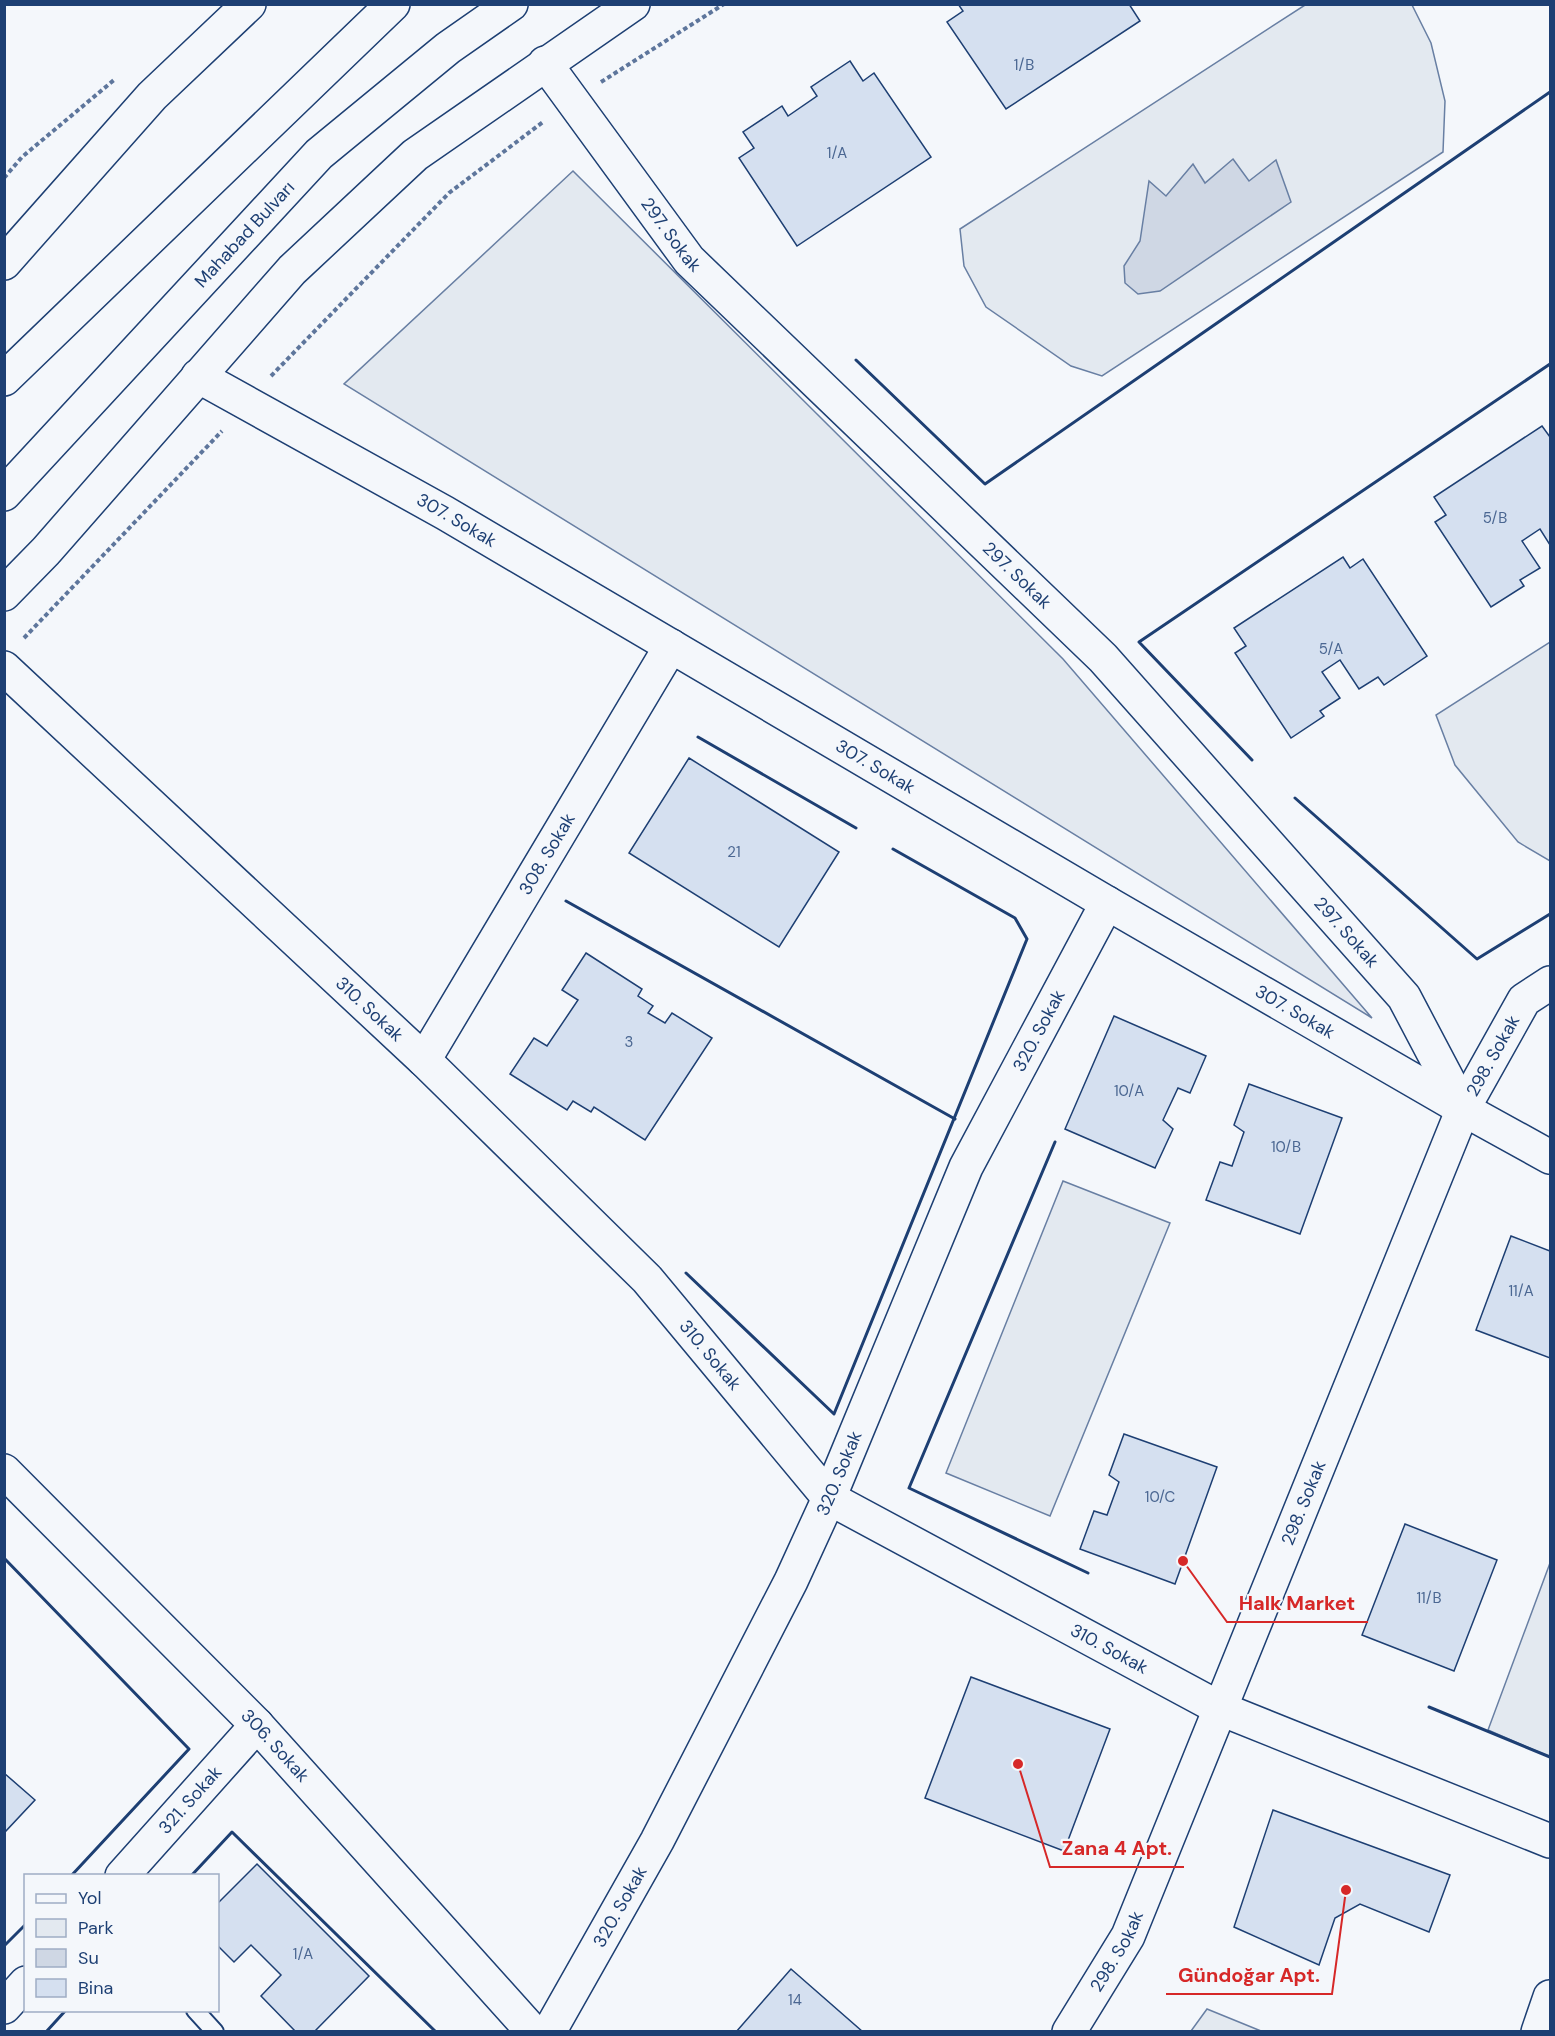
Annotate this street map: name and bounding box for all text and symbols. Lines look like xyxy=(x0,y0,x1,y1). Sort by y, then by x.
house number: 1/B xyxy=(1014,55,1034,75)
house number: 1/A xyxy=(827,143,847,163)
street label: Mahabad Bulvarı xyxy=(189,176,300,293)
street label: 297. Sokak xyxy=(635,193,706,277)
street label: 307. Sokak xyxy=(412,488,501,553)
house number: 5/B xyxy=(1483,508,1507,528)
street label: 297. Sokak xyxy=(977,537,1057,614)
house number: 5/A xyxy=(1319,639,1343,659)
street label: 307. Sokak xyxy=(831,734,920,799)
street label: 308. Sokak xyxy=(513,809,581,899)
house number: 21 xyxy=(727,842,741,862)
street label: 297. Sokak xyxy=(1309,892,1384,973)
street label: 310. Sokak xyxy=(330,971,409,1047)
street label: 307. Sokak xyxy=(1251,979,1339,1044)
street label: 320. Sokak xyxy=(1007,985,1071,1076)
street label: 298. Sokak xyxy=(1460,1011,1525,1101)
house number: 3 xyxy=(625,1032,633,1052)
house number: 10/A xyxy=(1114,1081,1144,1101)
house number: 10/B xyxy=(1271,1137,1301,1157)
house number: 11/A xyxy=(1508,1281,1534,1301)
street label: 310. Sokak xyxy=(674,1315,747,1395)
street label: 320. Sokak xyxy=(811,1427,868,1519)
street label: 298. Sokak xyxy=(1276,1457,1331,1549)
house number: 10/C xyxy=(1145,1487,1176,1507)
callout: Halk Market xyxy=(1227,1584,1368,1622)
house number: 11/B xyxy=(1416,1588,1442,1608)
text: Halk Market xyxy=(1239,1590,1355,1616)
street label: 310. Sokak xyxy=(1066,1618,1152,1680)
street label: 306. Sokak xyxy=(236,1704,315,1787)
street label: 321. Sokak xyxy=(153,1761,227,1839)
callout: Zana 4 Apt. xyxy=(1050,1829,1184,1867)
text: Zana 4 Apt. xyxy=(1062,1835,1172,1861)
street label: 320. Sokak xyxy=(587,1862,652,1952)
legend xyxy=(24,1874,219,2012)
text: Yol xyxy=(78,1886,102,1910)
street label: 298. Sokak xyxy=(1085,1907,1149,1996)
text: Park xyxy=(78,1916,114,1940)
house number: 1/A xyxy=(293,1944,313,1964)
text: Su xyxy=(78,1946,99,1970)
callout: Gündoğar Apt. xyxy=(1166,1956,1332,1994)
text: Gündoğar Apt. xyxy=(1178,1962,1320,1988)
text: Bina xyxy=(78,1976,113,2000)
house number: 14 xyxy=(788,1990,802,2010)

